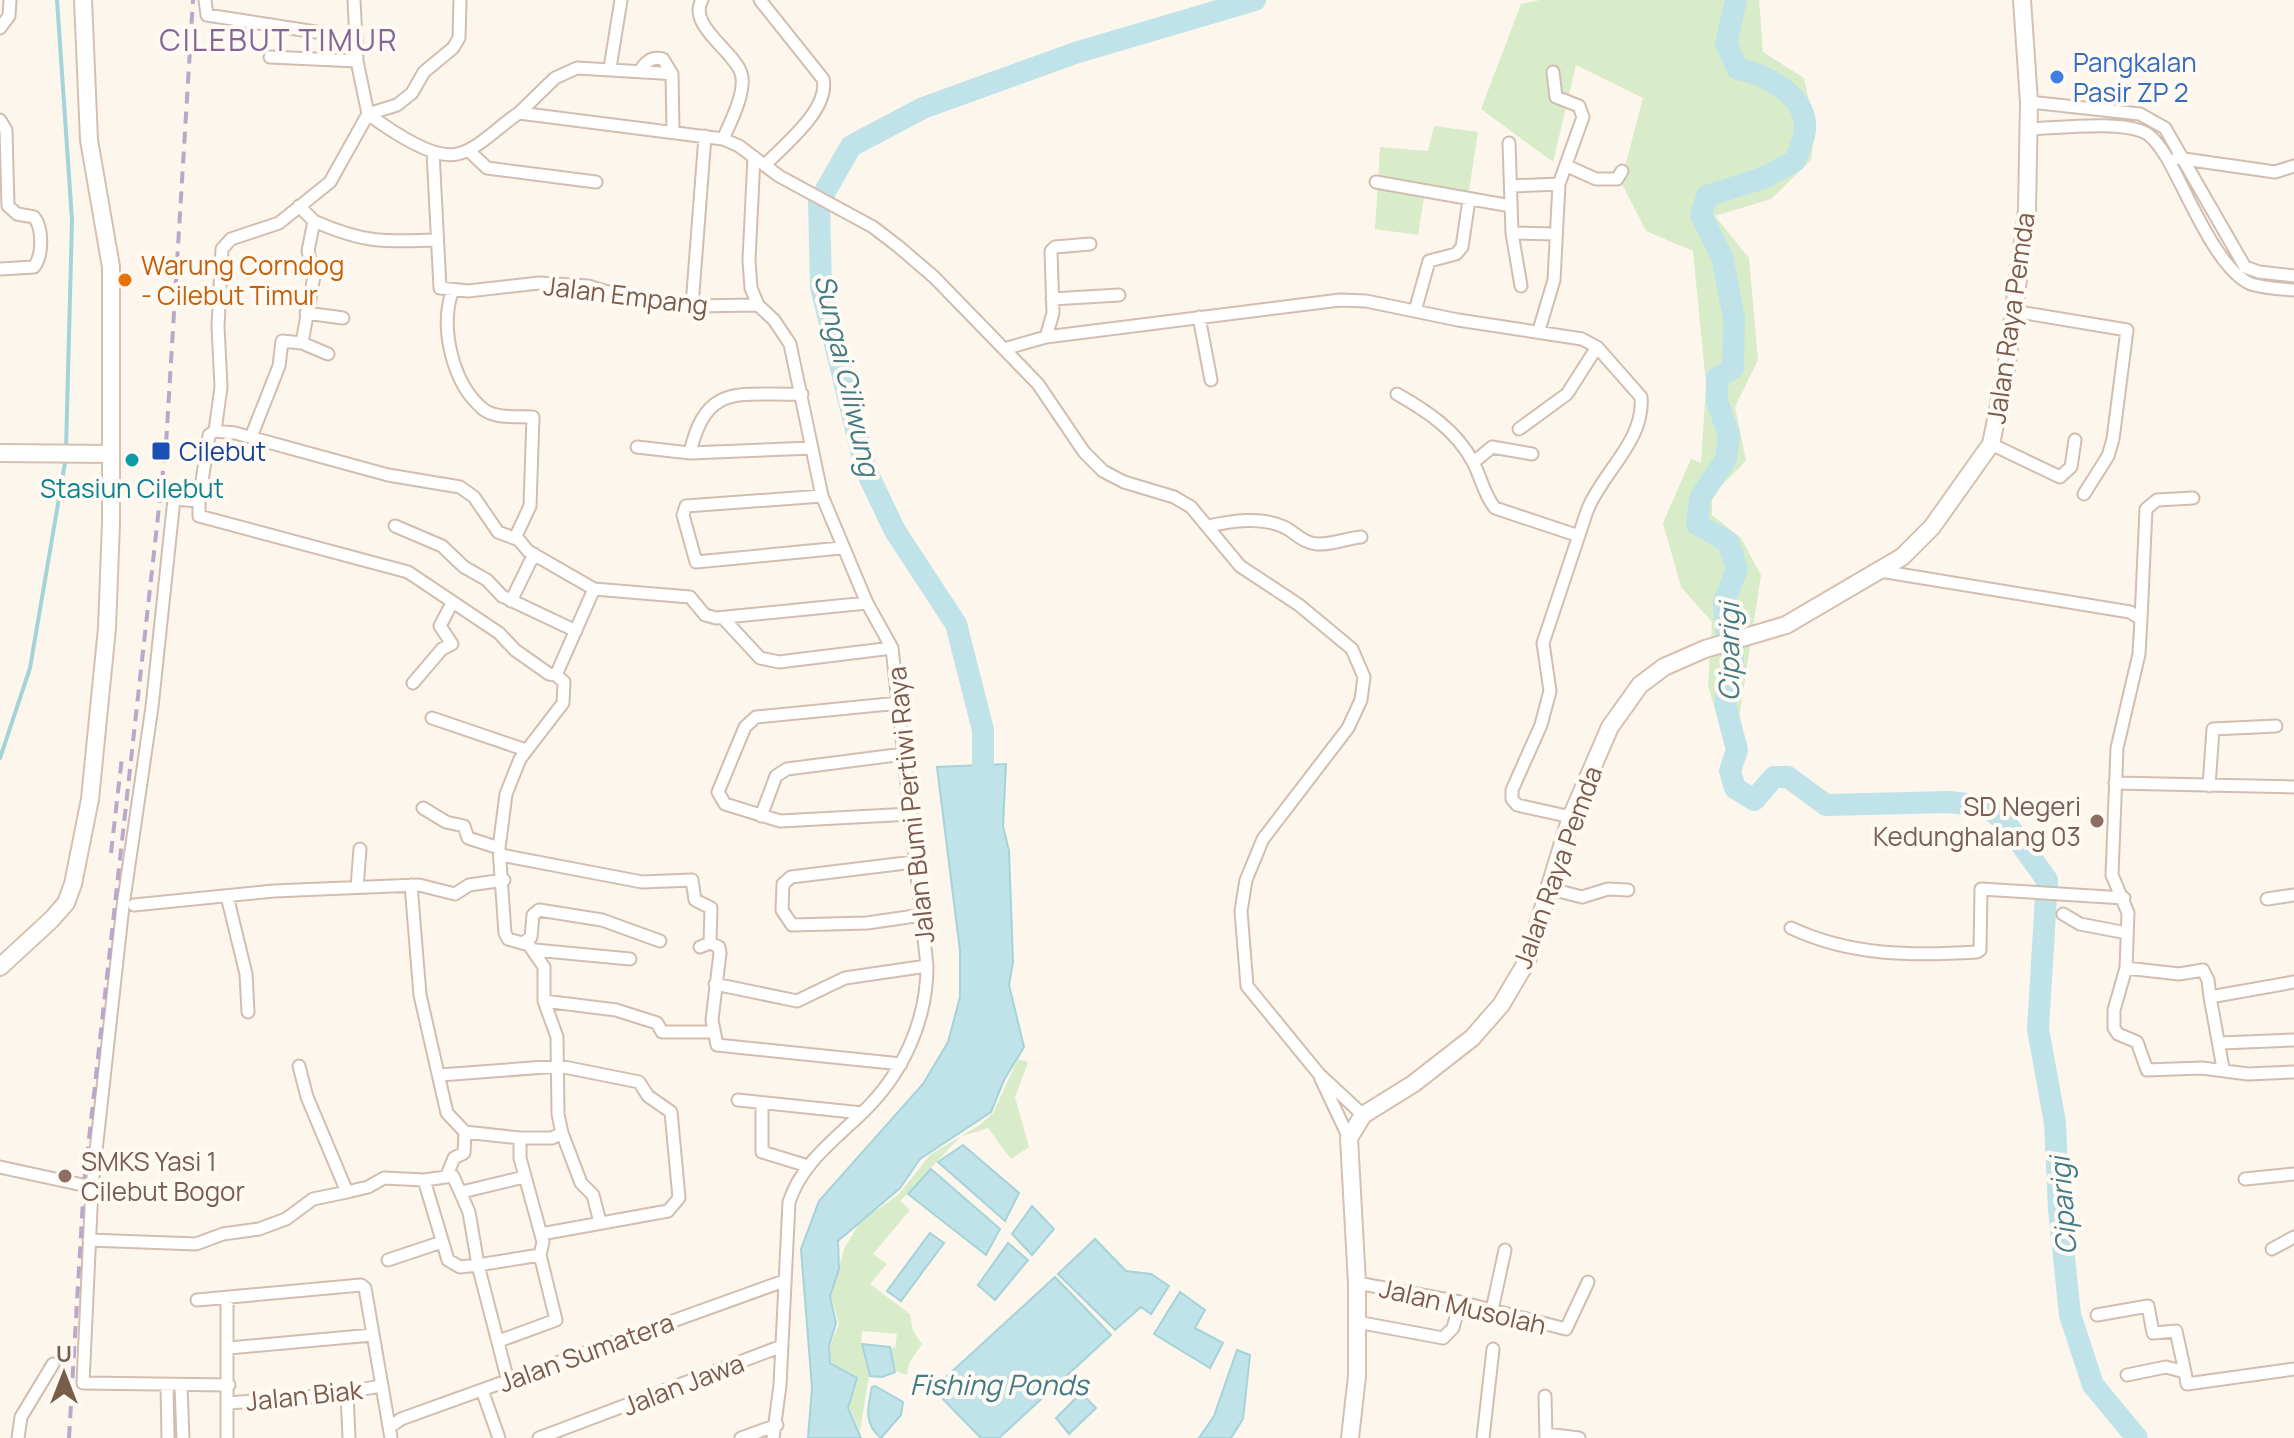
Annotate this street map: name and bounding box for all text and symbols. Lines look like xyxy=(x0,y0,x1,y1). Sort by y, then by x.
district label: CILEBUT TIMUR xyxy=(159,19,399,60)
place label: Pangkalan Pasir ZP 2 xyxy=(2073,44,2197,110)
marker: Pangkalan Pasir ZP 2 xyxy=(2048,68,2066,86)
street label: Jalan Raya Pemda xyxy=(1977,210,2043,426)
place label: Warung Corndog - Cilebut Timur xyxy=(141,247,344,313)
street label: Jalan Empang xyxy=(542,267,710,323)
water label: Sungai Ciliwung xyxy=(806,270,890,482)
marker: Warung Corndog - Cilebut Timur xyxy=(116,271,134,289)
place label: Cilebut xyxy=(179,433,266,469)
marker: Cilebut xyxy=(150,440,172,462)
marker: Stasiun Cilebut xyxy=(123,451,141,469)
place label: Stasiun Cilebut xyxy=(40,470,224,506)
water label: Ciparigi xyxy=(1709,599,1747,701)
street label: Jalan Bumi Pertiwi Raya xyxy=(878,665,942,945)
street label: Jalan Raya Pemda xyxy=(1504,761,1610,973)
place label: SD Negeri Kedunghalang 03 xyxy=(1873,788,2081,854)
marker: SD Negeri Kedunghalang 03 xyxy=(2088,812,2106,830)
place label: SMKS Yasi 1 Cilebut Bogor xyxy=(81,1143,245,1209)
water label: Ciparigi xyxy=(2039,1152,2084,1256)
marker: SMKS Yasi 1 Cilebut Bogor xyxy=(56,1167,74,1185)
street label: Jalan Musolah xyxy=(1376,1269,1550,1343)
street label: Jalan Sumatera xyxy=(493,1304,679,1400)
north arrow xyxy=(24,1334,104,1414)
text: U xyxy=(56,1339,72,1369)
street label: Jalan Jawa xyxy=(617,1344,749,1424)
water label: Fishing Ponds xyxy=(910,1365,1091,1403)
street label: Jalan Biak xyxy=(244,1371,365,1419)

